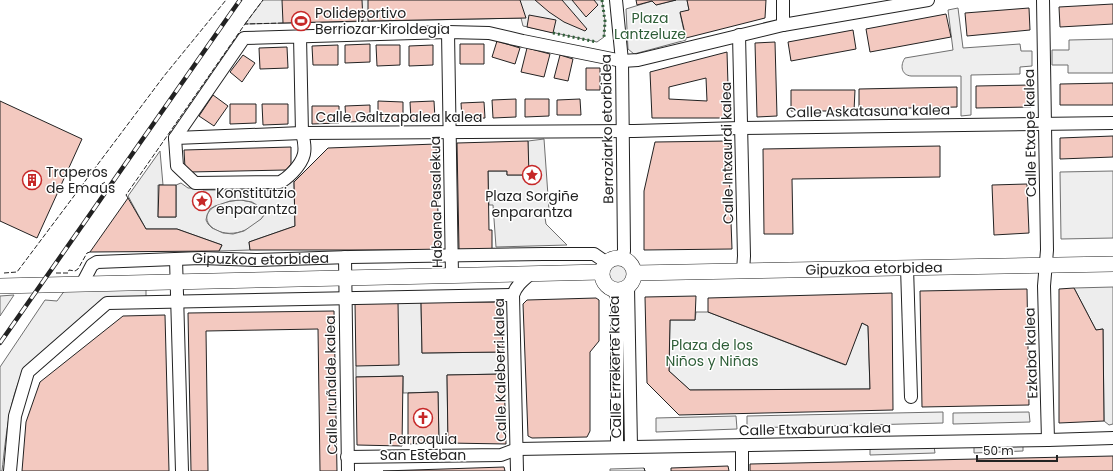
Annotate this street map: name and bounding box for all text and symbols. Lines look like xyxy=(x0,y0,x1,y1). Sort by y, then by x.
place label: Polideportivo Berriozar Kiroldegia xyxy=(315,3,450,39)
park label: Plaza Lantzeluze xyxy=(614,8,686,44)
sports icon: Polideportivo Berriozar Kiroldegia xyxy=(290,10,312,32)
street label: Berroziarko etorbidea xyxy=(596,54,618,204)
street label: Calle Etxape kalea xyxy=(1019,69,1041,197)
street label: Calle Intxaurdi kalea xyxy=(716,82,738,224)
street label: Calle Askatasuna kalea xyxy=(786,100,950,122)
street label: Calle Galtzapalea kalea xyxy=(316,107,482,127)
street label: Habana Pasalekua xyxy=(425,136,447,268)
place label: Traperos de Emaús xyxy=(46,162,115,198)
place icon: Plaza Sorgiñe enparantza xyxy=(521,164,543,186)
building icon: Traperos de Emaús xyxy=(21,169,43,191)
place label: Konstitutzio enparantza xyxy=(216,183,297,219)
place label: Plaza Sorgiñe enparantza xyxy=(485,186,579,222)
place icon: Konstitutzio enparantza xyxy=(191,190,213,212)
street label: Gipuzkoa etorbidea xyxy=(192,248,329,270)
street label: Gipuzkoa etorbidea xyxy=(805,257,943,280)
street label: Calle Errekerte kalea xyxy=(604,295,626,439)
street label: Calle Kaleberri kalea xyxy=(489,298,511,442)
street label: Ezkaba kalea xyxy=(1019,307,1043,399)
street label: Calle Iruñalde kalea xyxy=(320,315,342,455)
park label: Plaza de los Niños y Niñas xyxy=(666,335,758,371)
church icon: Parroquia San Esteban xyxy=(412,407,434,429)
street label: Calle Etxaburua kalea xyxy=(739,418,891,440)
place label: Parroquia San Esteban xyxy=(380,429,466,465)
scale bar xyxy=(977,437,1057,463)
text: 50 m xyxy=(983,442,1014,459)

